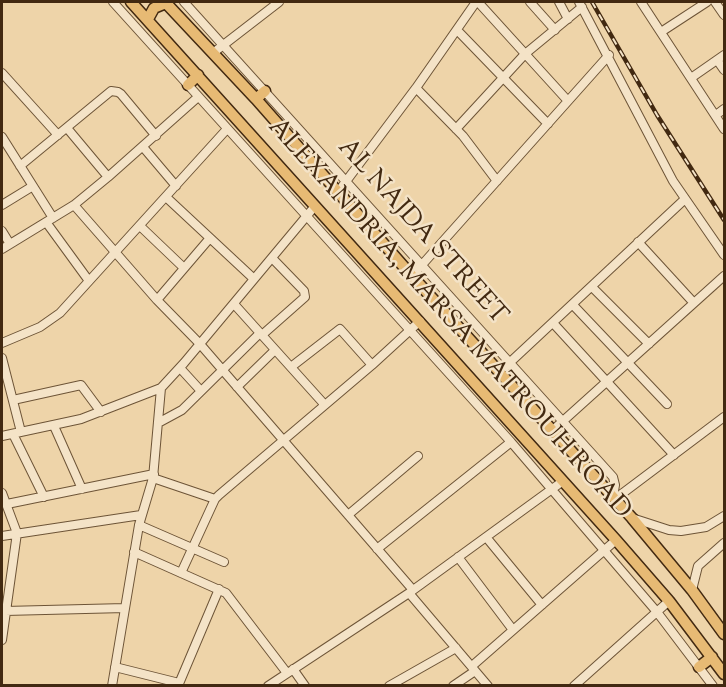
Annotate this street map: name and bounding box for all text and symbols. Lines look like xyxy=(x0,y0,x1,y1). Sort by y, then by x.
street label: ALEXANDRIA, MARSA MATROUH ROAD xyxy=(260,113,636,527)
street label: AL NAJDA STREET xyxy=(329,134,513,332)

